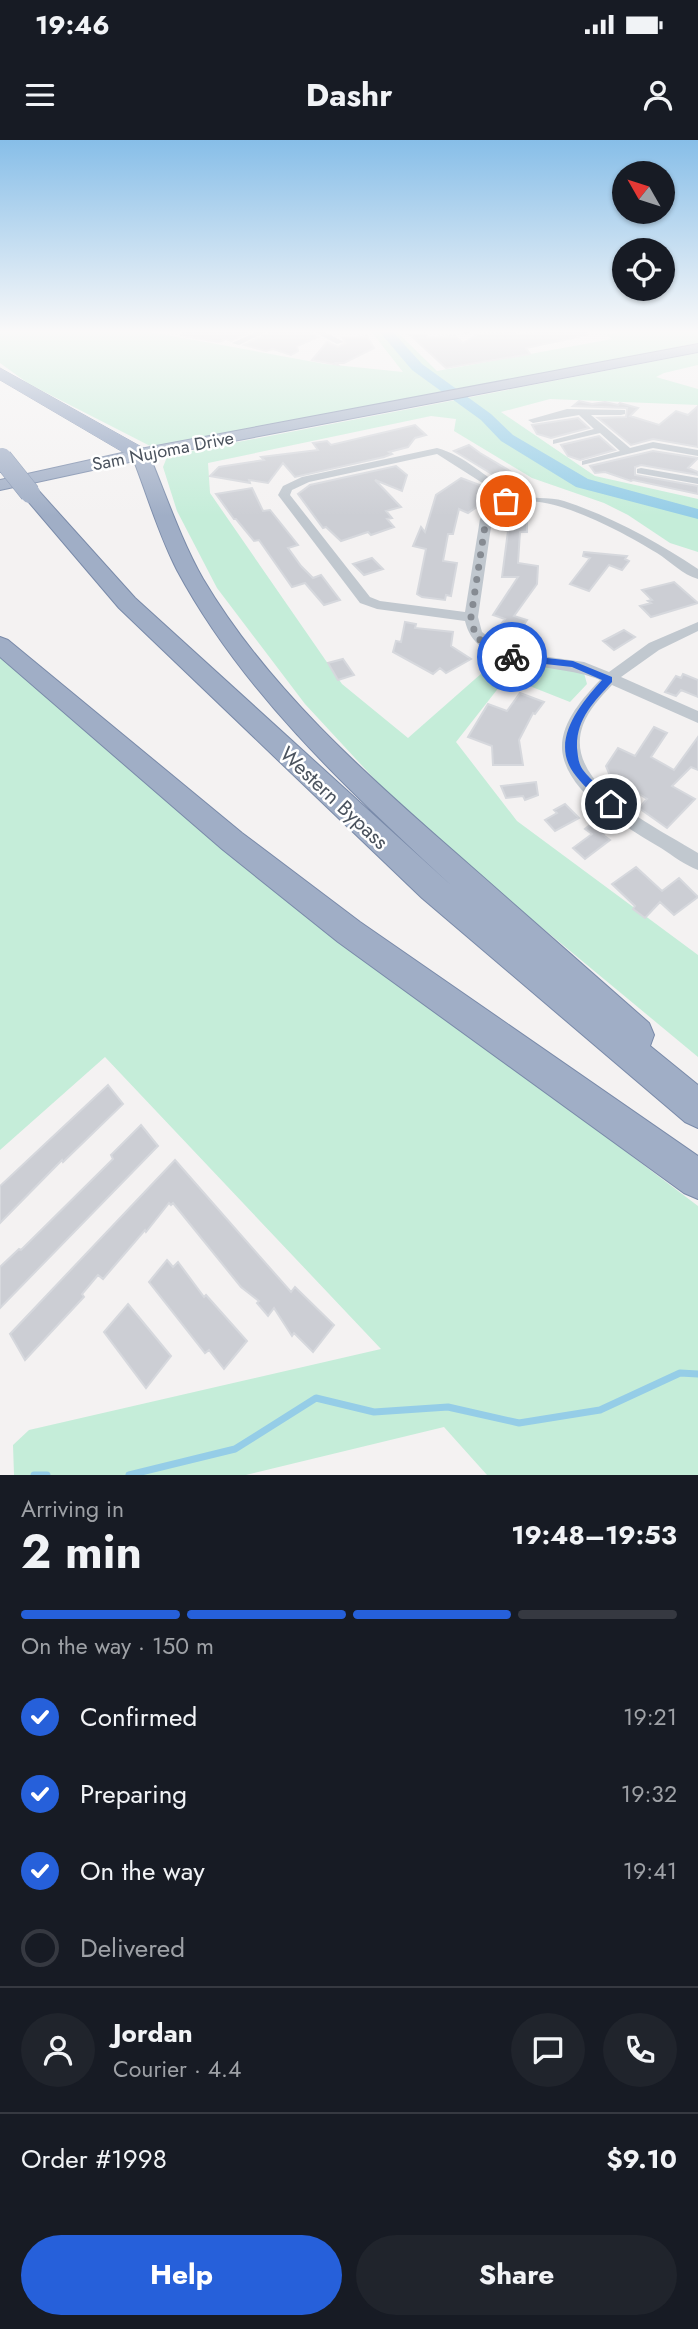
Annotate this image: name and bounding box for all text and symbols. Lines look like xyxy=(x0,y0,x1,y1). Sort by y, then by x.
text: 19:46 xyxy=(35,6,110,44)
text: Dashr xyxy=(306,72,392,118)
icon: menu xyxy=(21,76,59,114)
icon: person xyxy=(639,76,677,114)
north arrow xyxy=(612,161,676,224)
map controls xyxy=(612,161,675,301)
button: locate xyxy=(612,238,675,301)
street label: Sam Nujoma Drive xyxy=(90,425,236,477)
pin xyxy=(476,471,536,531)
icon: bag xyxy=(487,482,525,520)
courier xyxy=(477,622,547,692)
icon: bike xyxy=(493,638,531,676)
street label: Western Bypass xyxy=(273,740,395,856)
pin xyxy=(581,774,641,834)
icon: home xyxy=(592,785,630,823)
text: Arriving in xyxy=(21,1492,124,1526)
text: 19:48–19:53 xyxy=(511,1516,677,1554)
text: 2 min xyxy=(21,1519,142,1585)
text: On the way · 150 m xyxy=(21,1629,214,1663)
icon: check xyxy=(21,1698,59,1736)
text: Confirmed xyxy=(80,1698,197,1736)
text: 19:21 xyxy=(623,1700,677,1734)
icon: check xyxy=(21,1775,59,1813)
text: Preparing xyxy=(80,1775,187,1813)
text: 19:32 xyxy=(621,1777,677,1811)
icon: check xyxy=(21,1852,59,1890)
text: On the way xyxy=(80,1852,205,1890)
text: 19:41 xyxy=(623,1854,677,1888)
text: Delivered xyxy=(80,1929,185,1967)
button: person xyxy=(21,2013,95,2087)
button: chat xyxy=(511,2013,585,2087)
button: phone xyxy=(603,2013,677,2087)
text: Jordan xyxy=(113,2014,193,2052)
text: Courier · 4.4 xyxy=(113,2052,241,2086)
text: Order #1998 xyxy=(21,2140,167,2178)
text: $9.10 xyxy=(606,2140,677,2178)
button: Help xyxy=(21,2235,342,2315)
button: Share xyxy=(356,2235,677,2315)

